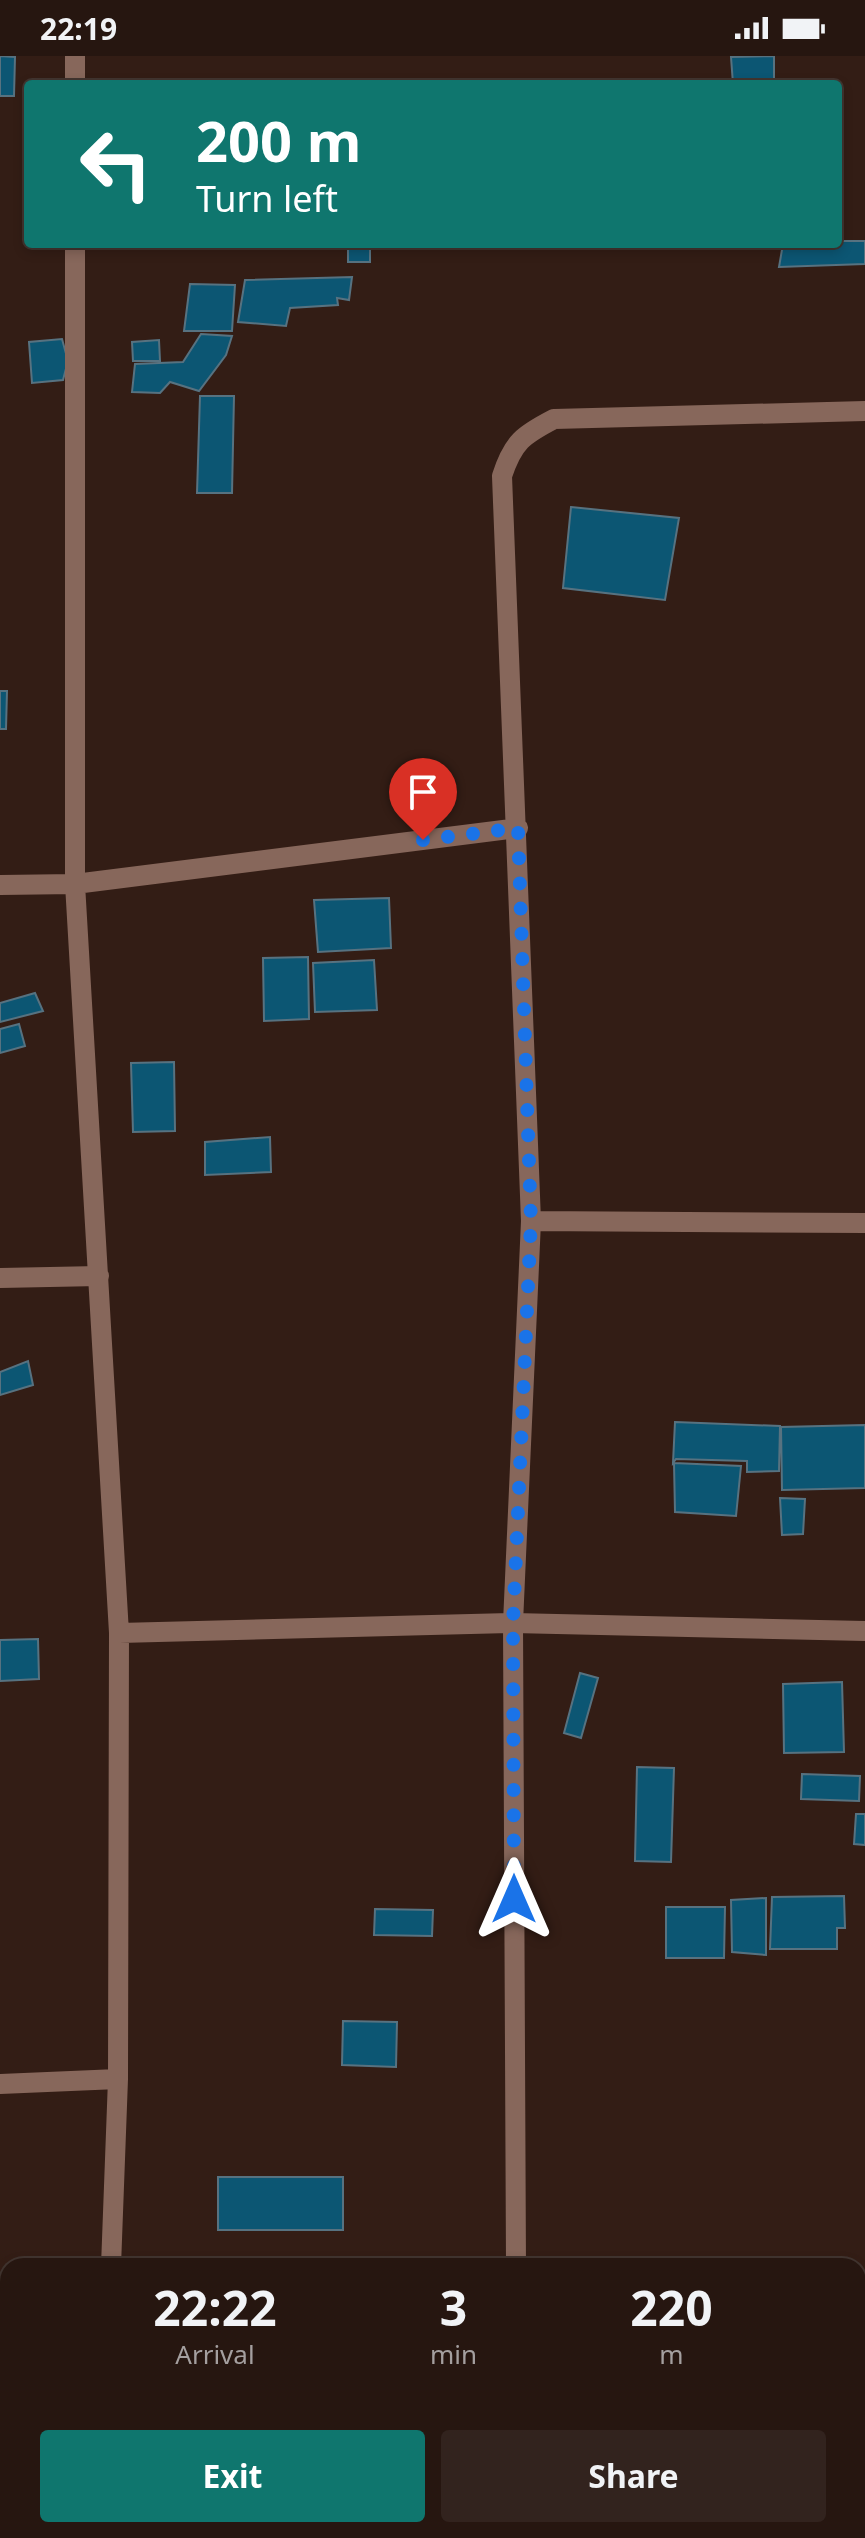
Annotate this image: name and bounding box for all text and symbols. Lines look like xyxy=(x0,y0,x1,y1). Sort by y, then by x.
text: 22:19 xyxy=(40,8,117,49)
text: 200 m xyxy=(196,102,361,178)
icon: left xyxy=(64,112,168,216)
text: Turn left xyxy=(196,174,338,223)
pin xyxy=(389,758,457,840)
icon: arrive xyxy=(401,770,445,814)
position arrow xyxy=(472,1857,556,1941)
text: 22:22 xyxy=(153,2275,277,2340)
text: 3 xyxy=(440,2275,467,2340)
text: 220 xyxy=(630,2275,713,2340)
text: Arrival xyxy=(175,2336,255,2372)
text: min xyxy=(430,2336,477,2372)
text: m xyxy=(659,2336,684,2372)
button: Exit xyxy=(40,2430,425,2522)
button: Share xyxy=(441,2430,826,2522)

